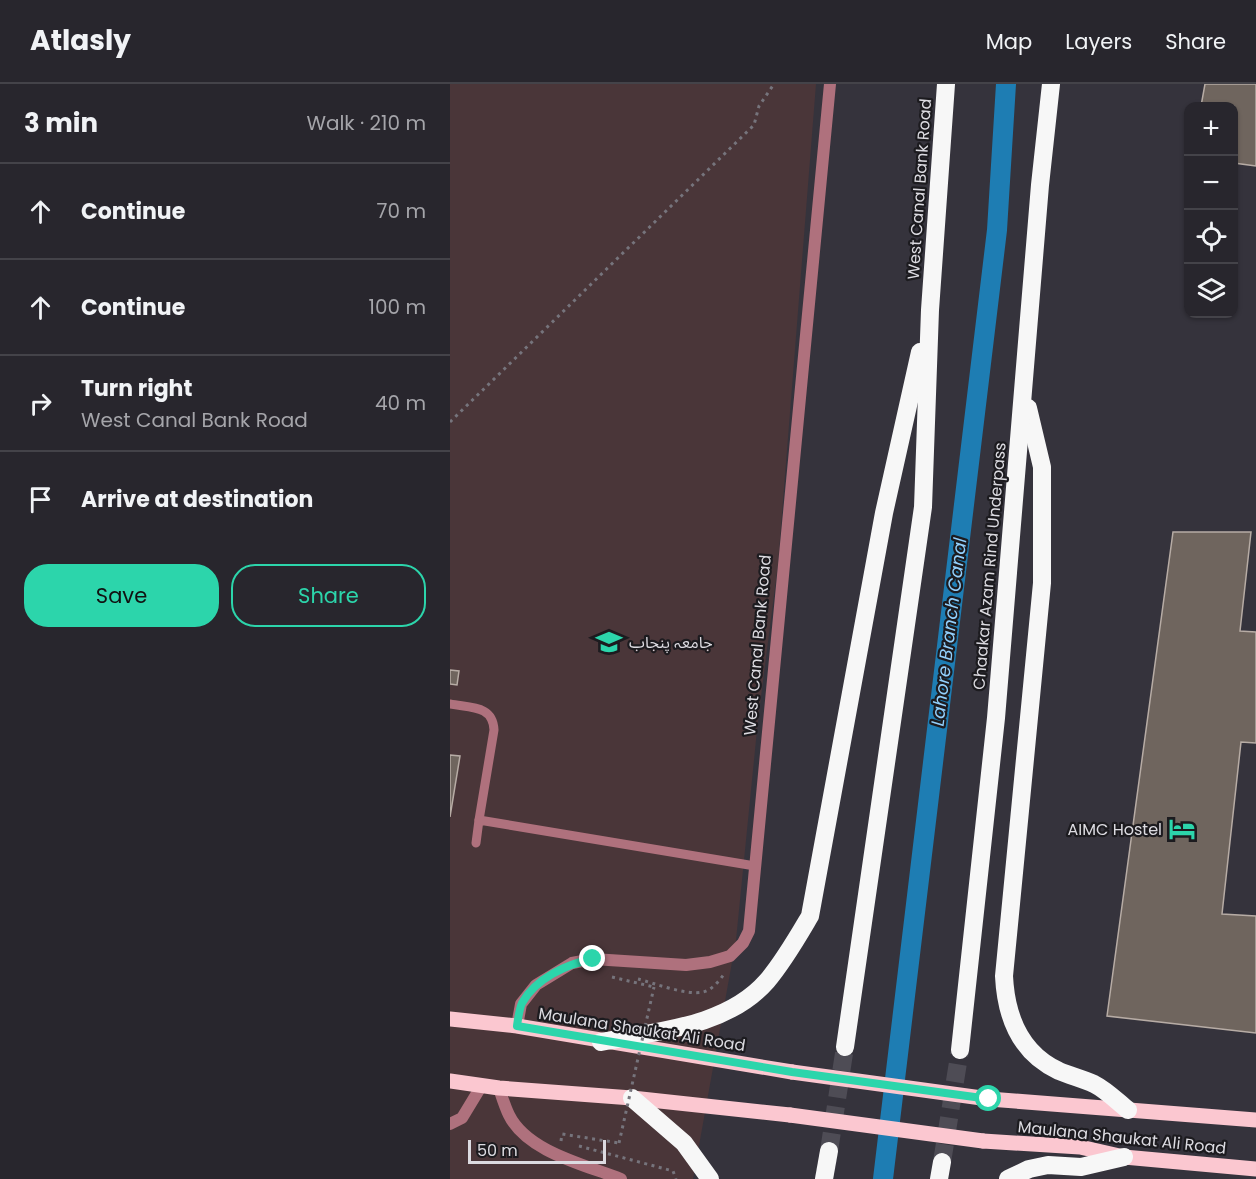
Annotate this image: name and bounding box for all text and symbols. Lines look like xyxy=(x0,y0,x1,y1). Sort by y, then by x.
text: Atlasly xyxy=(30,21,131,60)
text: Map xyxy=(986,27,1032,56)
text: Layers xyxy=(1065,27,1132,56)
text: Share xyxy=(1165,27,1226,56)
street label: West Canal Bank Road xyxy=(902,98,937,280)
map controls xyxy=(1184,102,1238,318)
button: + xyxy=(1184,102,1238,156)
text: 3 min xyxy=(24,105,98,141)
text: Walk · 210 m xyxy=(306,109,426,137)
button: − xyxy=(1184,156,1238,210)
icon: ahead xyxy=(24,195,57,228)
text: Continue xyxy=(81,196,185,227)
text: 70 m xyxy=(377,197,426,225)
button: locate xyxy=(1184,210,1238,264)
button: layers xyxy=(1184,264,1238,318)
icon: ahead xyxy=(24,291,57,324)
text: Continue xyxy=(81,292,185,323)
text: 100 m xyxy=(369,293,426,321)
text: Turn right xyxy=(81,373,192,404)
icon: right xyxy=(24,387,57,420)
text: 40 m xyxy=(375,389,426,417)
text: West Canal Bank Road xyxy=(81,406,308,434)
street label: Chaakar Azam Rind Underpass xyxy=(967,441,1012,691)
icon: arrive xyxy=(24,483,57,516)
text: Arrive at destination xyxy=(81,484,313,515)
water label: Lahore Branch Canal xyxy=(925,536,973,728)
street label: West Canal Bank Road xyxy=(738,554,777,736)
button: Save xyxy=(24,564,219,627)
button: Share xyxy=(231,564,426,627)
school or university icon: جامعہ پنجاب xyxy=(594,627,624,657)
place label: جامعہ پنجاب xyxy=(629,631,713,654)
hotel icon: AIMC Hostel xyxy=(1167,814,1197,844)
place label: AIMC Hostel xyxy=(1068,818,1162,841)
route end xyxy=(579,945,605,971)
street label: Maulana Shaukat Ali Road xyxy=(537,1002,747,1057)
route start xyxy=(975,1085,1001,1111)
street label: Maulana Shaukat Ali Road xyxy=(1017,1115,1227,1160)
scale bar xyxy=(468,1137,606,1164)
text: 50 m xyxy=(477,1139,518,1162)

